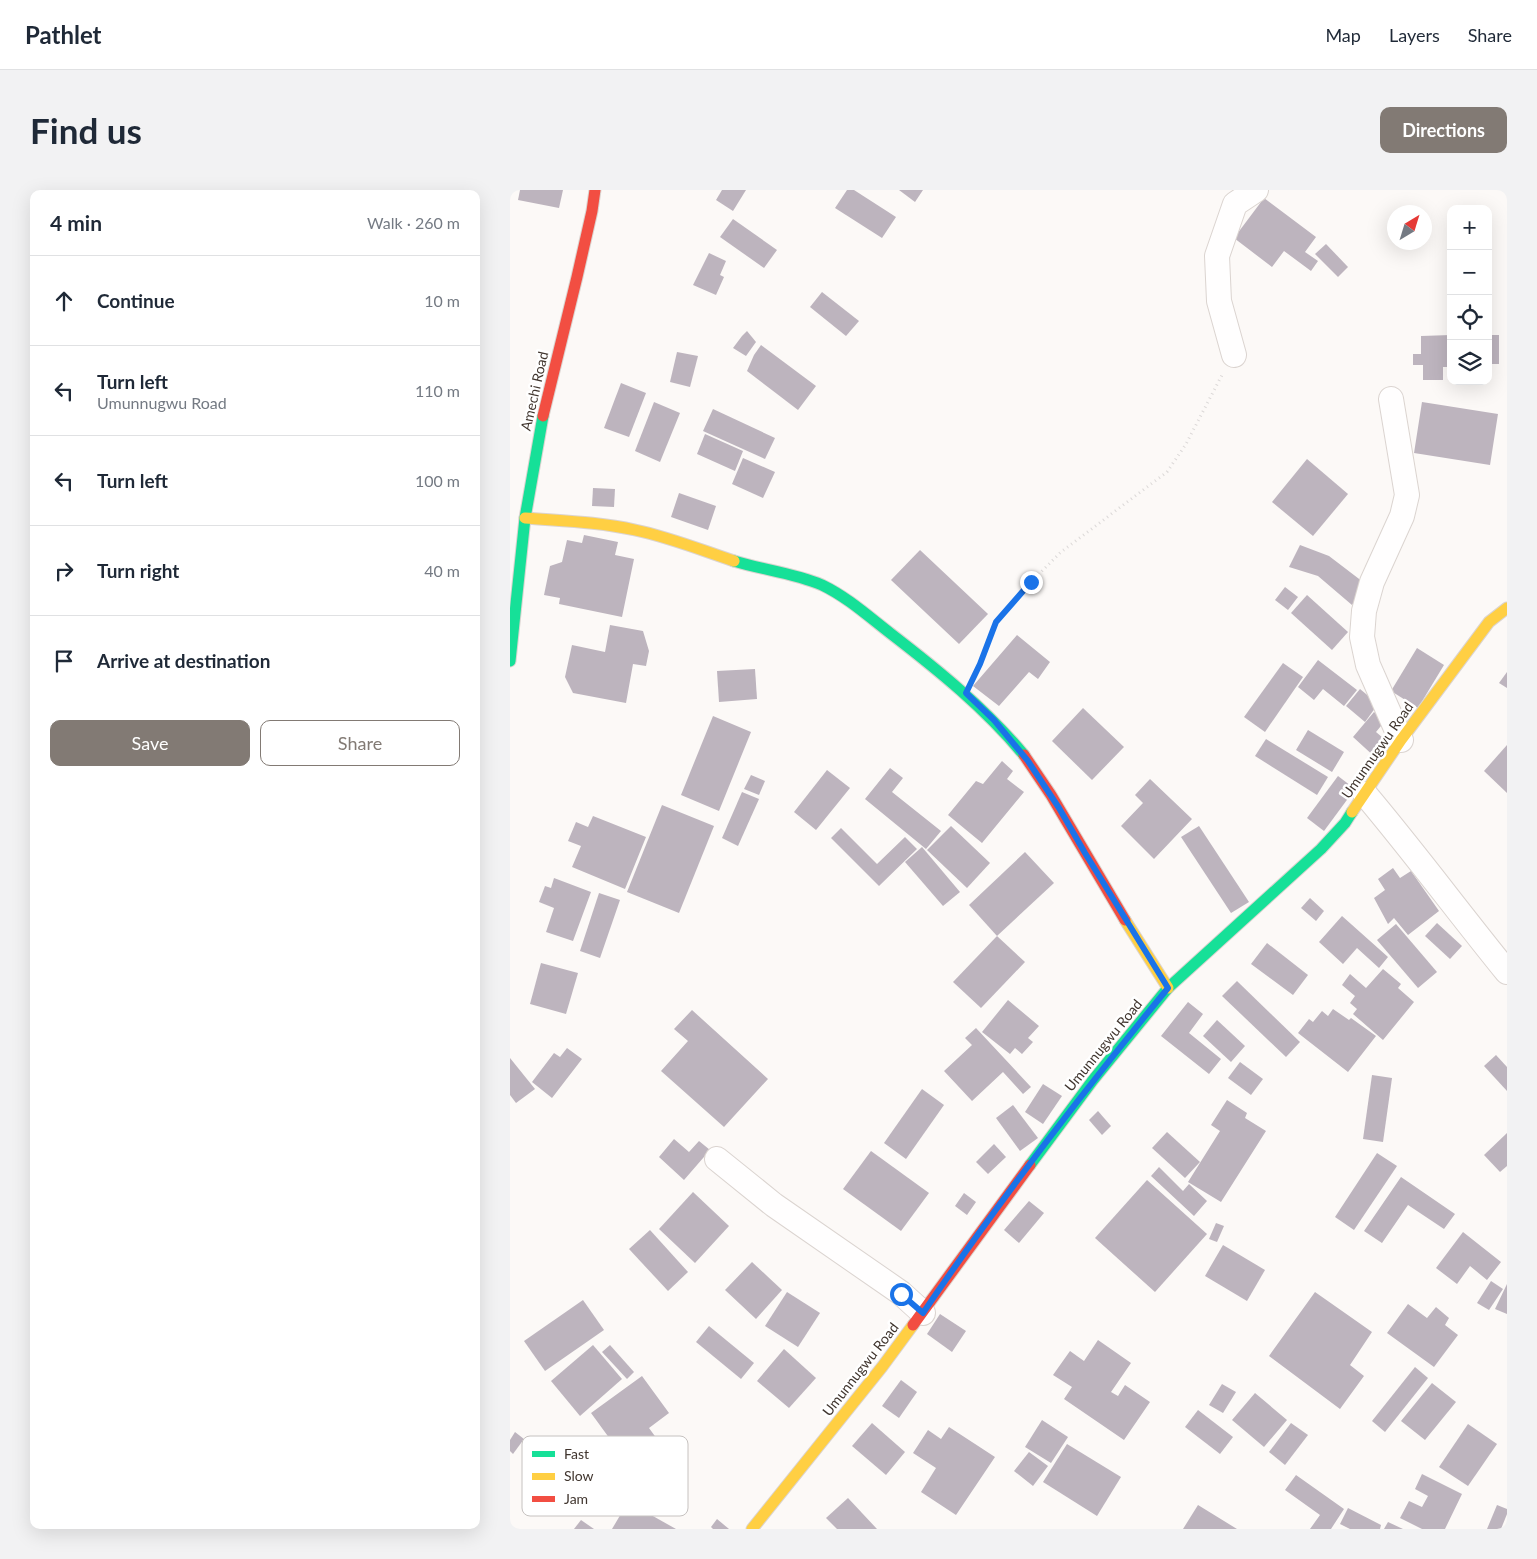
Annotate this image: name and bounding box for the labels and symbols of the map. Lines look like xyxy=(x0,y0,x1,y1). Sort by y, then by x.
north arrow xyxy=(1387,205,1432,250)
street label: Amechi Road xyxy=(517,350,551,432)
route end xyxy=(1020,571,1043,594)
street label: Umunnugwu Road xyxy=(1337,699,1417,801)
street label: Umunnugwu Road xyxy=(1061,996,1145,1094)
route start xyxy=(890,1283,913,1306)
street label: Umunnugwu Road xyxy=(818,1319,902,1419)
legend xyxy=(522,1436,688,1516)
text: Fast xyxy=(564,1445,589,1462)
text: Slow xyxy=(564,1467,594,1484)
text: Jam xyxy=(564,1490,588,1507)

